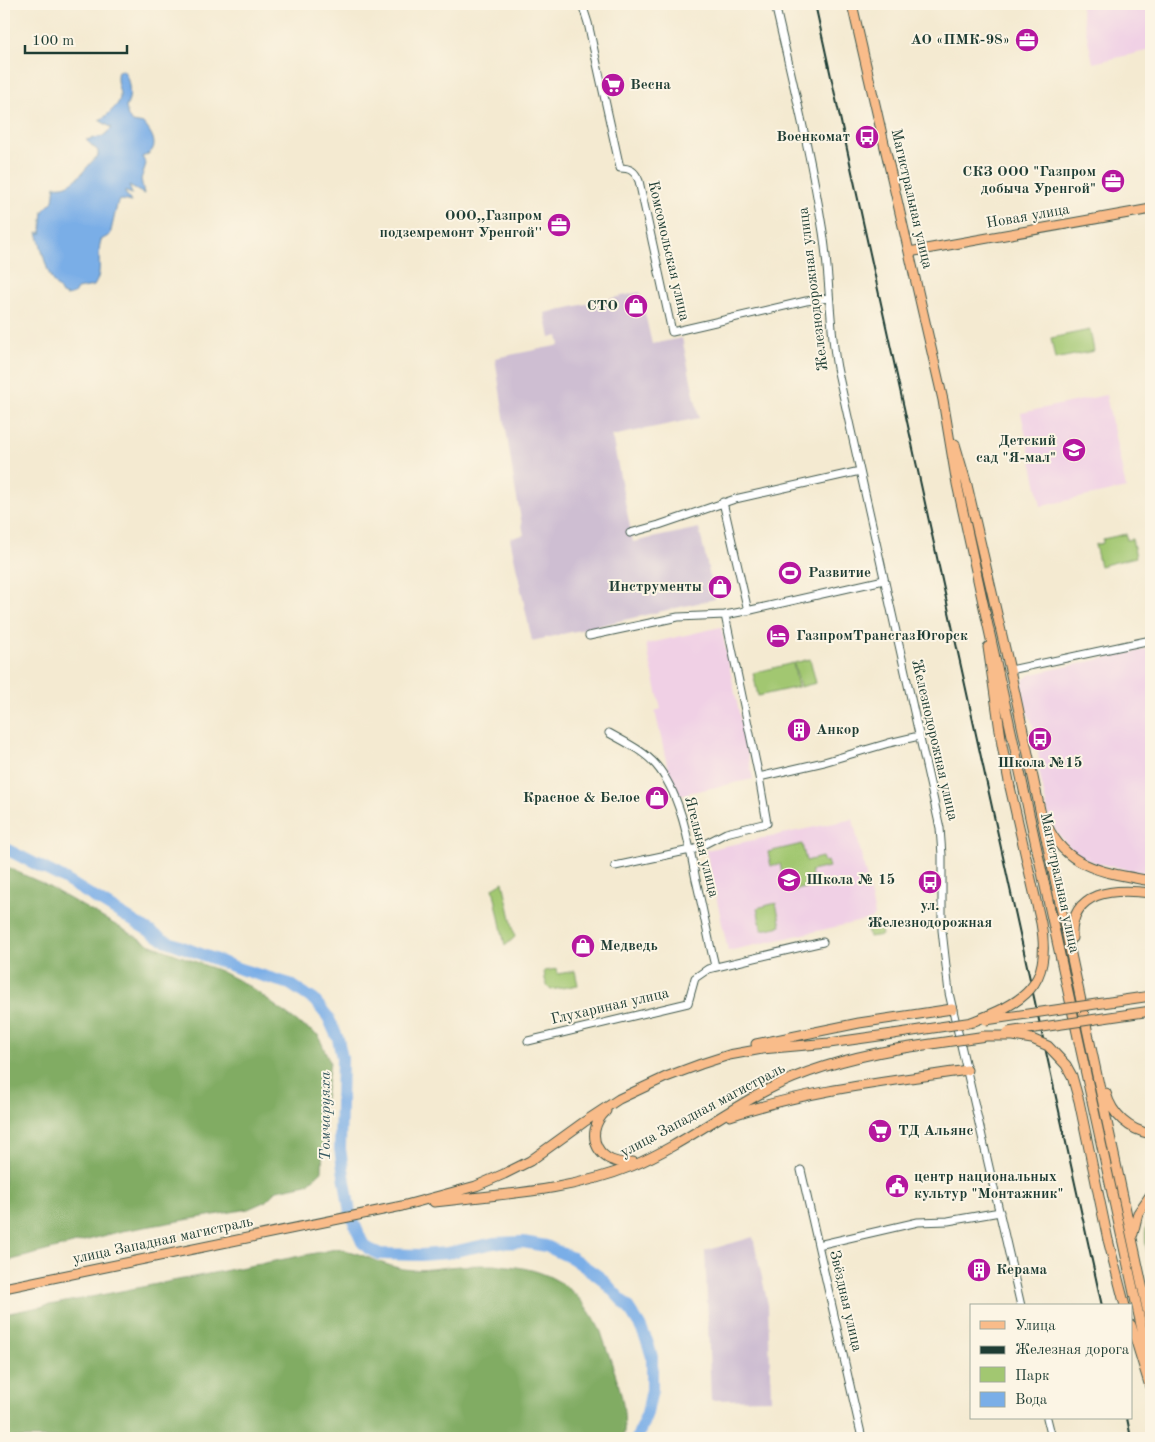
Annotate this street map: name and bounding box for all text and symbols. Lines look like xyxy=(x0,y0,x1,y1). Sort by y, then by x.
scale bar xyxy=(25,22,128,54)
office icon: АО «ПМК-98» xyxy=(1014,27,1040,53)
place label: АО «ПМК-98» xyxy=(911,33,1010,48)
text: 100 m xyxy=(32,34,74,49)
supermarket icon: Весна xyxy=(600,72,626,98)
place label: Весна xyxy=(630,78,671,93)
bus stop icon: Военкомат xyxy=(854,124,880,150)
street label: Магистральная улица xyxy=(888,128,935,271)
place label: Военкомат xyxy=(776,130,850,145)
place label: СКЗ ООО "Газпром добыча Уренгой" xyxy=(962,165,1096,197)
office icon: СКЗ ООО "Газпром добыча Уренгой" xyxy=(1100,168,1126,194)
street label: Комсомольская улица xyxy=(645,179,692,323)
street label: Новая улица xyxy=(985,202,1071,232)
street label: Железнодорожная улица xyxy=(796,206,831,372)
place label: ООО,,Газпром подземремонт Уренгой'' xyxy=(379,209,542,241)
office icon: ООО,,Газпром подземремонт Уренгой'' xyxy=(546,212,572,238)
shop icon: СТО xyxy=(623,293,649,319)
place label: СТО xyxy=(587,299,618,314)
place label: Детский сад "Я-мал" xyxy=(976,434,1056,466)
school or university icon: Детский сад "Я-мал" xyxy=(1061,437,1087,463)
sports icon: Развитие xyxy=(777,560,803,586)
place label: Развитие xyxy=(808,566,871,581)
shop icon: Инструменты xyxy=(707,574,733,600)
place label: Инструменты xyxy=(608,580,702,595)
hotel icon: ГазпромТрансгазЮгорск xyxy=(765,623,791,649)
place label: ГазпромТрансгазЮгорск xyxy=(796,629,968,644)
street label: Железнодорожная улица xyxy=(908,658,960,823)
building icon: Анкор xyxy=(786,717,812,743)
place label: Анкор xyxy=(816,723,859,738)
bus stop icon: Школа №15 xyxy=(1027,726,1053,752)
place label: Школа №15 xyxy=(997,756,1083,771)
shop icon: Красное & Белое xyxy=(644,785,670,811)
place label: Красное & Белое xyxy=(523,791,640,806)
street label: Ягельная улица xyxy=(681,795,721,900)
street label: Магистральная улица xyxy=(1037,811,1081,955)
school or university icon: Школа № 15 xyxy=(776,867,802,893)
bus stop icon: ул. Железнодорожная xyxy=(917,869,943,895)
place label: Школа № 15 xyxy=(806,873,895,888)
place label: ул. Железнодорожная xyxy=(868,899,992,931)
shop icon: Медведь xyxy=(570,933,596,959)
place label: Медведь xyxy=(600,939,658,954)
street label: Глухариная улица xyxy=(549,986,671,1028)
street label: улица Западная магистраль xyxy=(618,1061,788,1161)
water label: Томчаруяха xyxy=(318,1071,334,1161)
supermarket icon: ТД Альянс xyxy=(867,1118,893,1144)
place label: ТД Альянс xyxy=(898,1124,973,1139)
place label: центр национальных культур "Монтажник" xyxy=(914,1170,1063,1202)
public building icon: центр национальных культур "Монтажник" xyxy=(884,1173,910,1199)
street label: улица Западная магистраль xyxy=(71,1215,255,1267)
street label: Звёздная улица xyxy=(826,1249,864,1354)
building icon: Керама xyxy=(966,1257,992,1283)
place label: Керама xyxy=(996,1263,1048,1278)
legend xyxy=(970,1304,1132,1420)
text: Улица xyxy=(1015,1319,1056,1334)
text: Железная дорога xyxy=(1015,1343,1130,1358)
text: Парк xyxy=(1015,1369,1050,1384)
text: Вода xyxy=(1015,1393,1048,1408)

